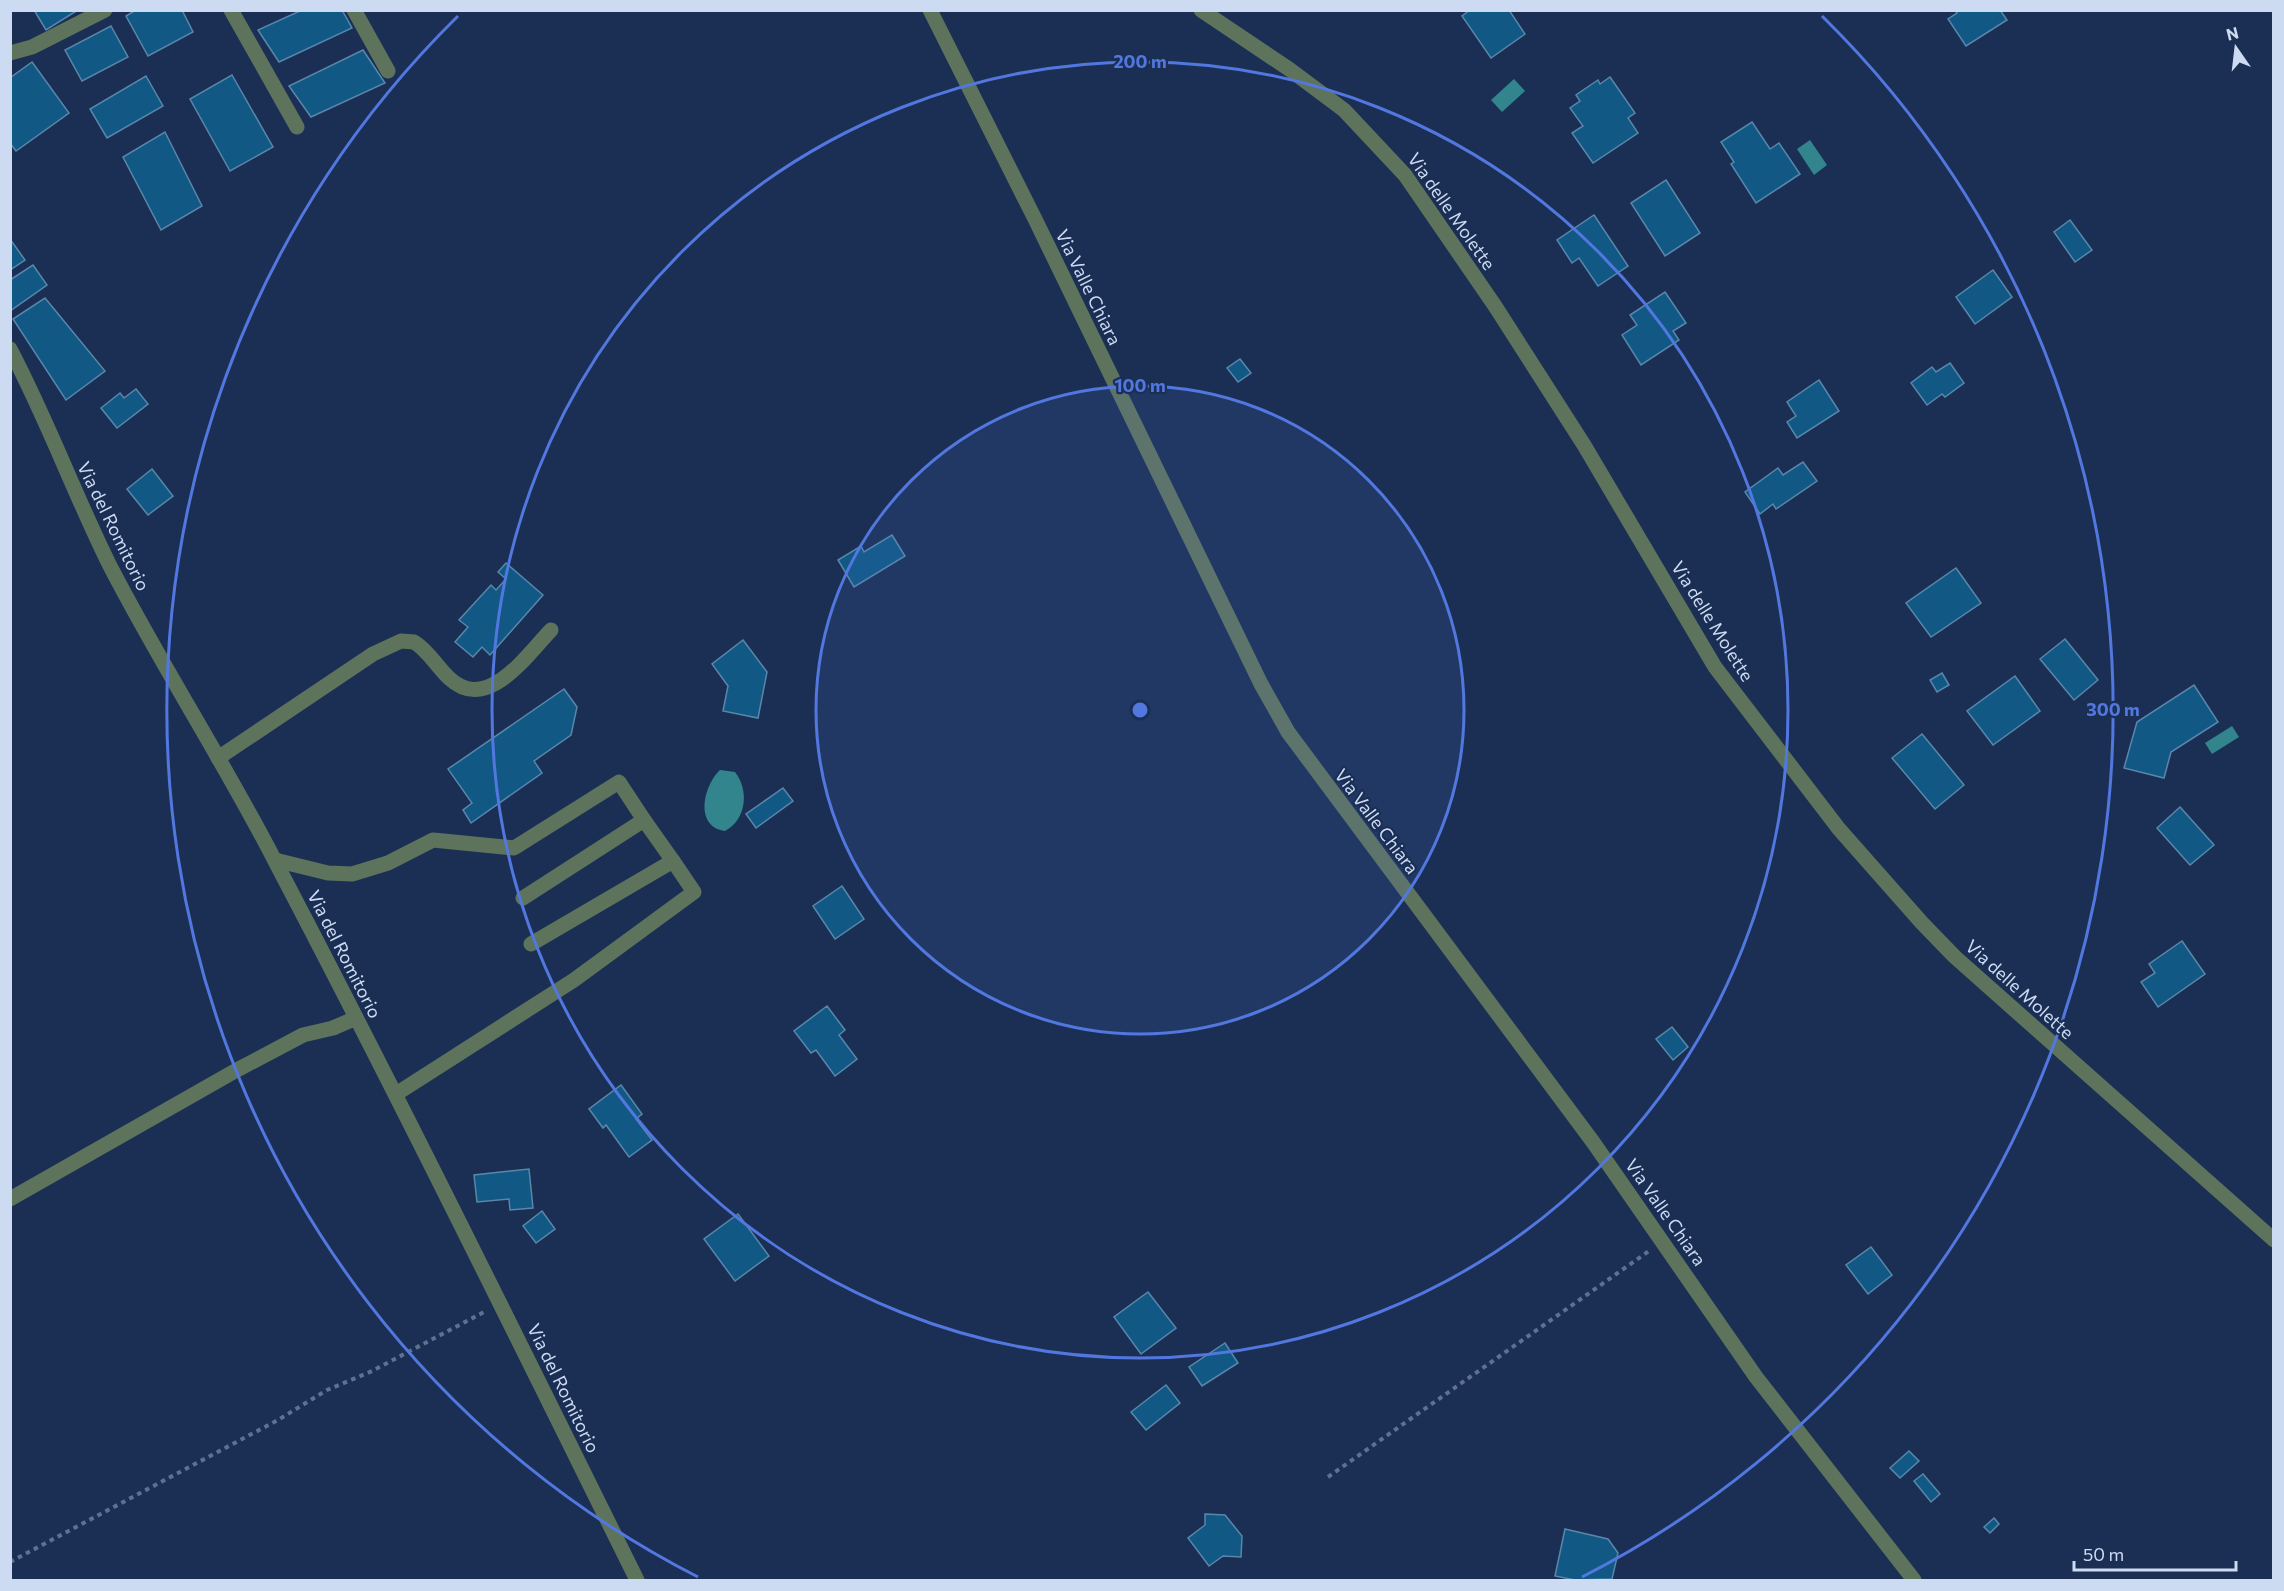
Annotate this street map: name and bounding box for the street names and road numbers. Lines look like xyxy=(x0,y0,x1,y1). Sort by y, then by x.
street label: Via delle Molette xyxy=(1403,148,1501,274)
street label: Via Valle Chiara xyxy=(1052,226,1126,348)
street label: Via del Romitorio xyxy=(73,458,155,594)
street label: Via delle Molette xyxy=(1667,557,1759,685)
street label: Via Valle Chiara xyxy=(1330,764,1424,878)
street label: Via del Romitorio xyxy=(303,886,387,1022)
street label: Via delle Molette xyxy=(1961,935,2079,1043)
street label: Via Valle Chiara xyxy=(1621,1154,1711,1270)
street label: Via del Romitorio xyxy=(523,1320,605,1456)

